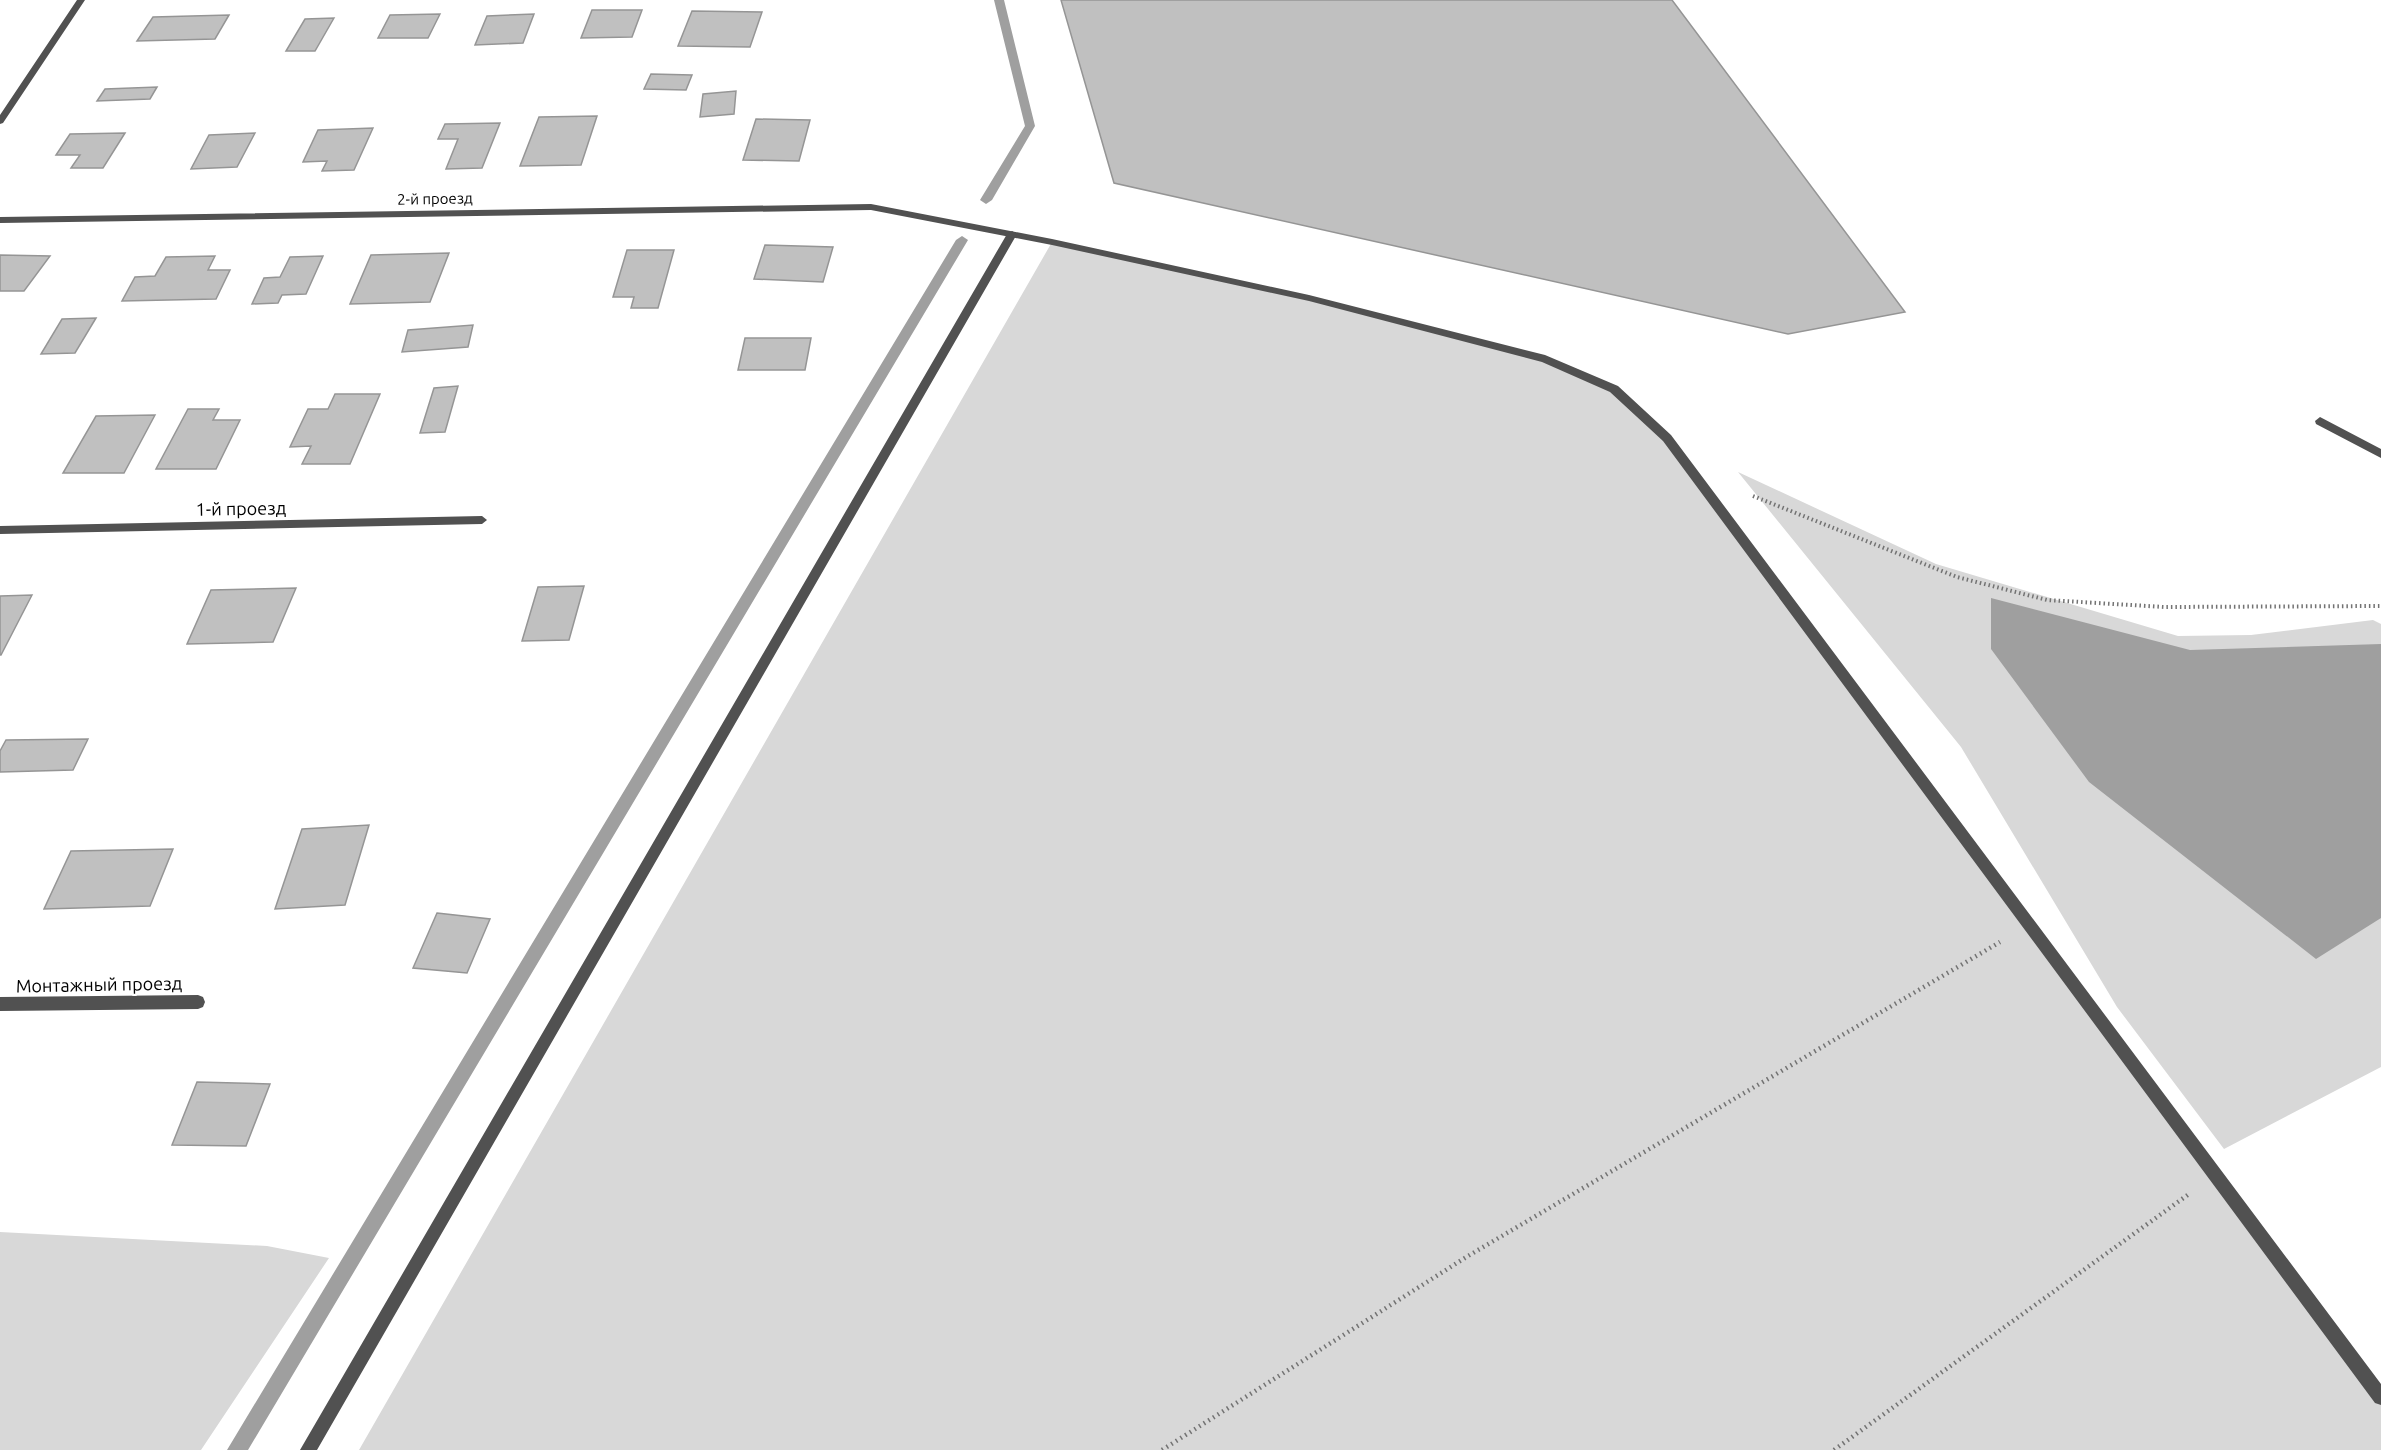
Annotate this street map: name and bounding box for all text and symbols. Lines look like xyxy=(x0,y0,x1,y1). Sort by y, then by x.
street label: 2-й проезд xyxy=(397,189,473,208)
street label: 1-й проезд xyxy=(195,497,287,519)
street label: Монтажный проезд xyxy=(16,973,183,995)

